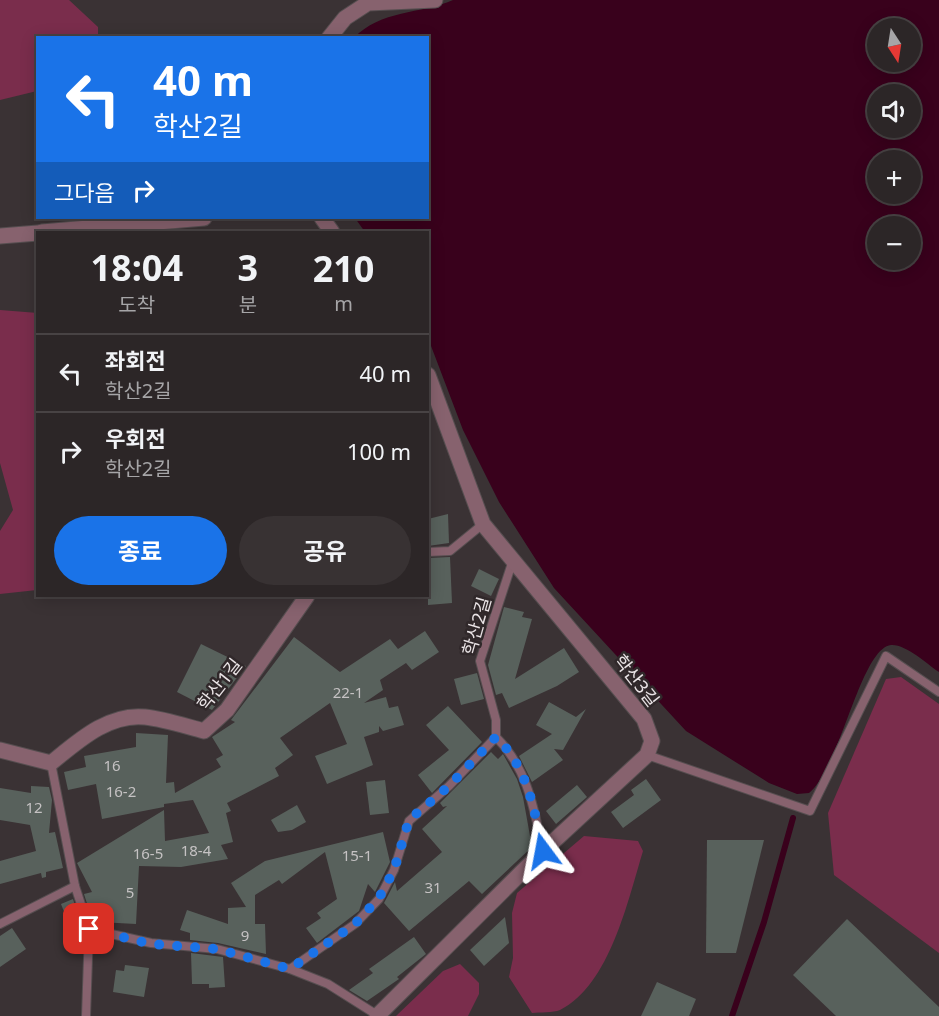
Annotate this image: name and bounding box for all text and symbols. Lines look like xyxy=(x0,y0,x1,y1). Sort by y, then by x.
north arrow xyxy=(867,18,921,72)
map controls xyxy=(867,18,921,270)
text: 40 m xyxy=(153,51,253,108)
icon: left xyxy=(54,60,132,138)
button: sound xyxy=(867,84,921,138)
text: 학산2길 xyxy=(153,107,243,144)
button: + xyxy=(867,150,921,204)
icon: right xyxy=(127,174,160,207)
text: 그다음 xyxy=(54,177,115,207)
button: − xyxy=(867,216,921,270)
text: 18:04 xyxy=(91,243,183,292)
text: 3 xyxy=(238,243,258,292)
text: 210 xyxy=(313,244,374,293)
text: m xyxy=(334,290,353,317)
text: 도착 xyxy=(118,291,155,318)
text: 분 xyxy=(239,291,257,318)
text: 좌회전 xyxy=(105,345,166,375)
icon: left xyxy=(54,357,87,390)
text: 40 m xyxy=(360,358,411,388)
text: 학산2길 xyxy=(105,377,172,404)
text: 우회전 xyxy=(105,423,166,453)
icon: right xyxy=(54,435,87,468)
text: 100 m xyxy=(347,436,411,466)
text: 학산2길 xyxy=(105,455,172,482)
button: 종료 xyxy=(54,516,227,585)
button: 공유 xyxy=(239,516,411,585)
street label: 학산2길 xyxy=(456,594,496,658)
street label: 학산3길 xyxy=(609,649,665,711)
street label: 학산1길 xyxy=(191,653,247,715)
house number: 22-1 xyxy=(333,682,363,702)
house number: 16 xyxy=(103,755,121,775)
house number: 16-2 xyxy=(106,781,136,801)
house number: 12 xyxy=(25,797,43,817)
position arrow xyxy=(511,819,575,883)
house number: 18-4 xyxy=(181,840,212,860)
house number: 16-5 xyxy=(133,843,163,863)
house number: 15-1 xyxy=(342,845,372,865)
house number: 31 xyxy=(424,877,442,897)
house number: 5 xyxy=(126,882,134,902)
pin xyxy=(63,903,114,954)
icon: arrive xyxy=(72,912,105,945)
house number: 9 xyxy=(241,925,249,945)

